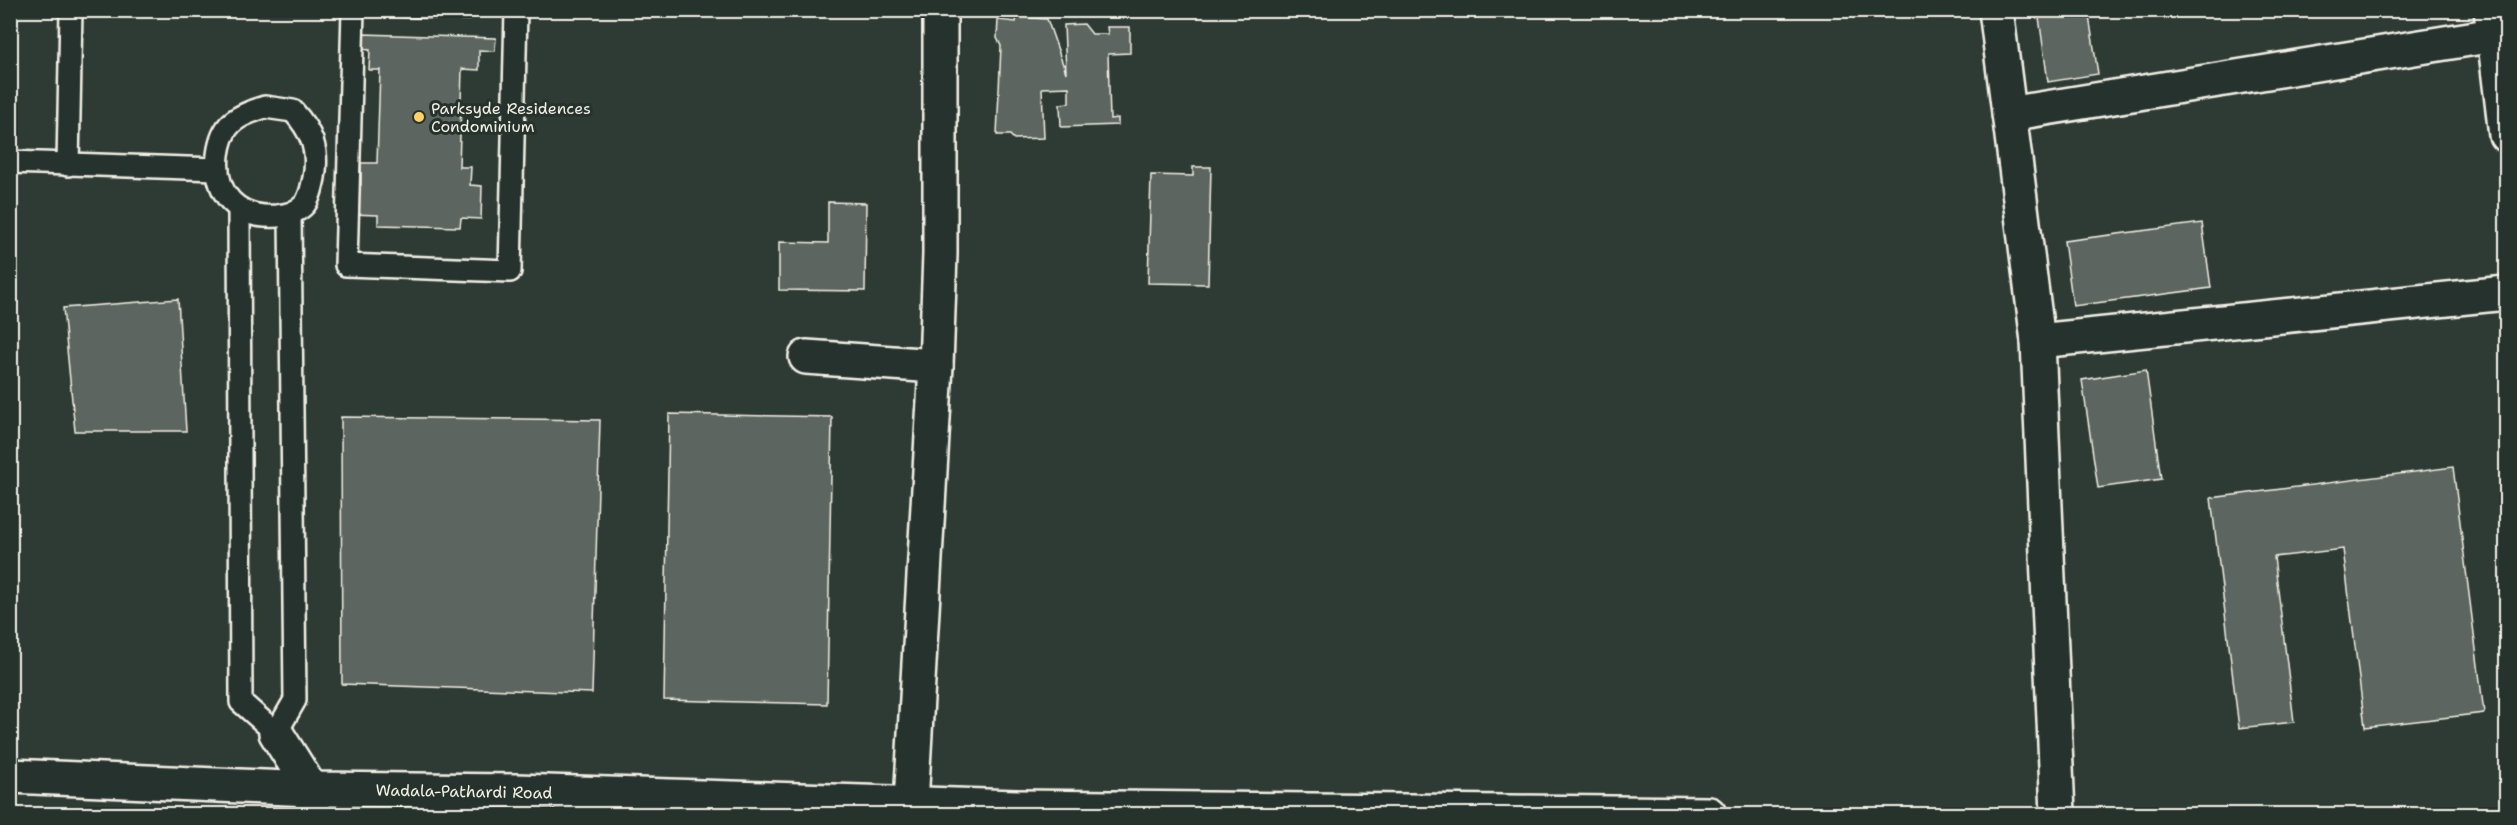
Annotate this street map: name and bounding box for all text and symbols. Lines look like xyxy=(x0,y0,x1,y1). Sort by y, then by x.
place label: Parksyde Residences Condominium xyxy=(431,98,591,137)
marker: Parksyde Residences Condominium xyxy=(412,110,426,124)
street label: Wadala-Pathardi Road xyxy=(375,779,553,804)

